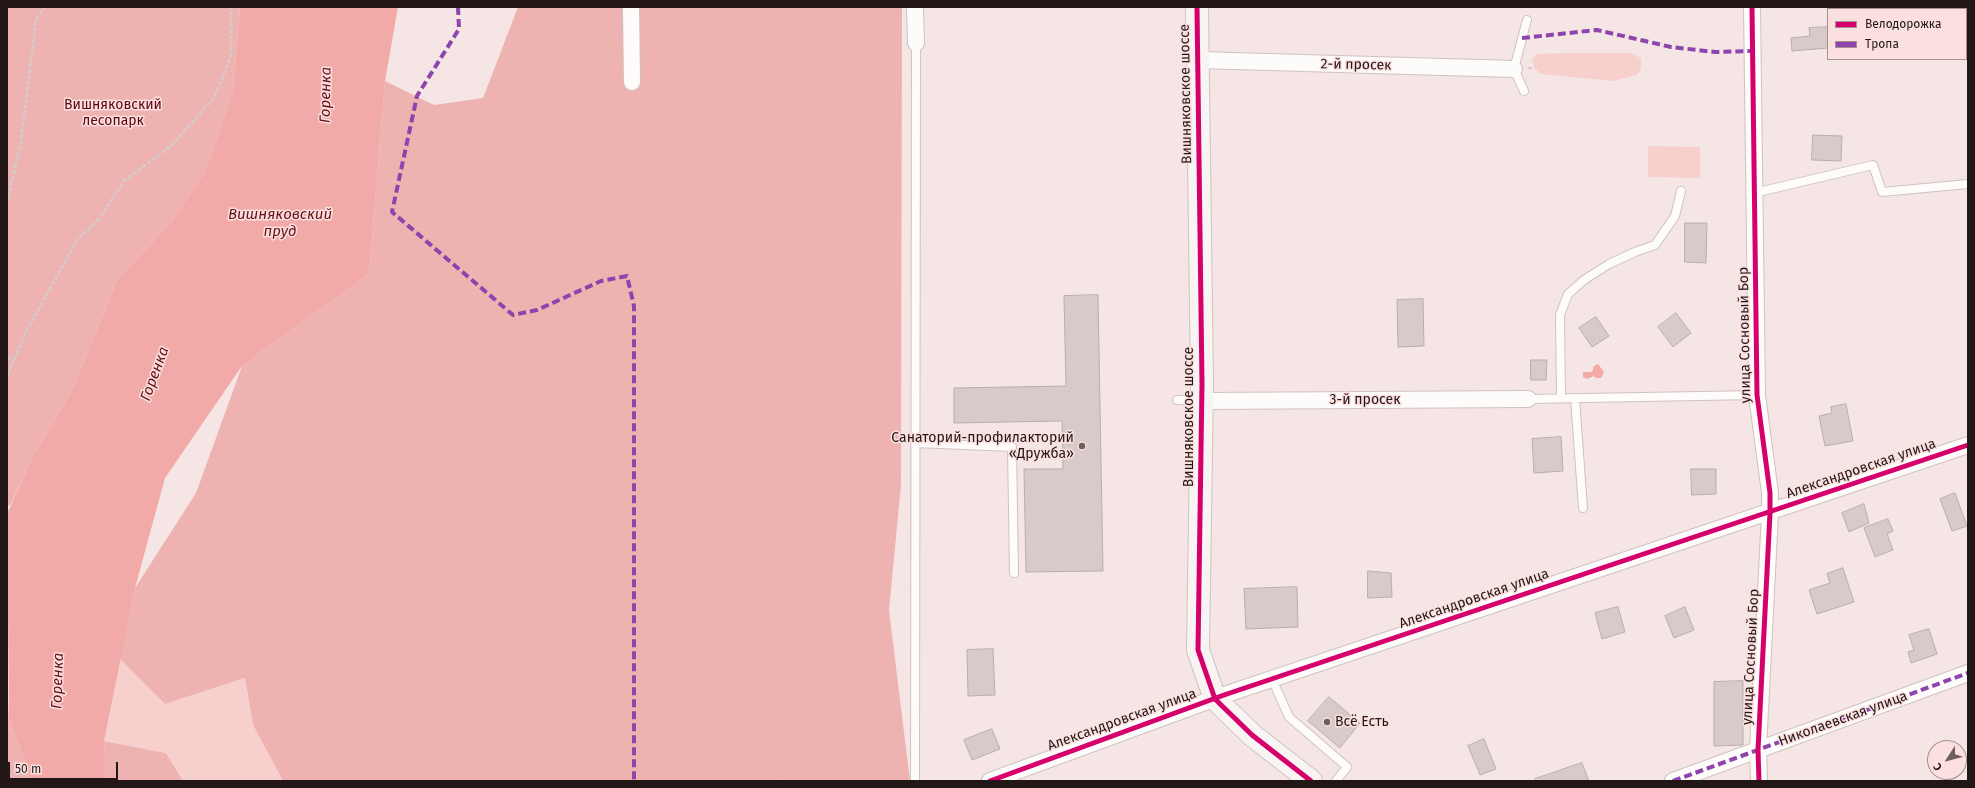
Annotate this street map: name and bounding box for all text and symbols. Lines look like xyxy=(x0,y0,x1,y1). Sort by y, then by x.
legend xyxy=(1827,8,1967,60)
text: Велодорожка xyxy=(1865,17,1941,31)
street label: Вишняковское шоссе xyxy=(1176,24,1196,164)
text: Тропа xyxy=(1865,37,1899,51)
street label: 2-й просек xyxy=(1320,56,1392,74)
water label: Горенка xyxy=(317,67,335,123)
park label: Вишняковский лесопарк xyxy=(64,97,162,130)
water label: Вишняковский пруд xyxy=(228,206,332,241)
street label: улица Сосновый Бор xyxy=(1735,267,1755,403)
water label: Горенка xyxy=(137,344,173,404)
street label: Вишняковское шоссе xyxy=(1181,347,1197,487)
street label: 3-й просек xyxy=(1330,392,1400,408)
place label: Санаторий-профилакторий «Дружба» xyxy=(891,430,1074,462)
street label: Александровская улица xyxy=(1784,435,1938,503)
marker: Санаторий-профилакторий «Дружба» xyxy=(1077,441,1087,451)
street label: Александровская улица xyxy=(1397,565,1551,633)
street label: улица Сосновый Бор xyxy=(1739,588,1763,726)
water label: Горенка xyxy=(48,653,68,709)
street label: Александровская улица xyxy=(1045,685,1199,755)
street label: Николаевская улица xyxy=(1776,688,1910,750)
place label: Всё Есть xyxy=(1335,714,1389,730)
marker: Всё Есть xyxy=(1322,717,1332,727)
north arrow xyxy=(1927,740,1967,780)
scale bar xyxy=(10,754,120,780)
text: С xyxy=(1931,760,1945,773)
text: 50 m xyxy=(15,762,41,776)

